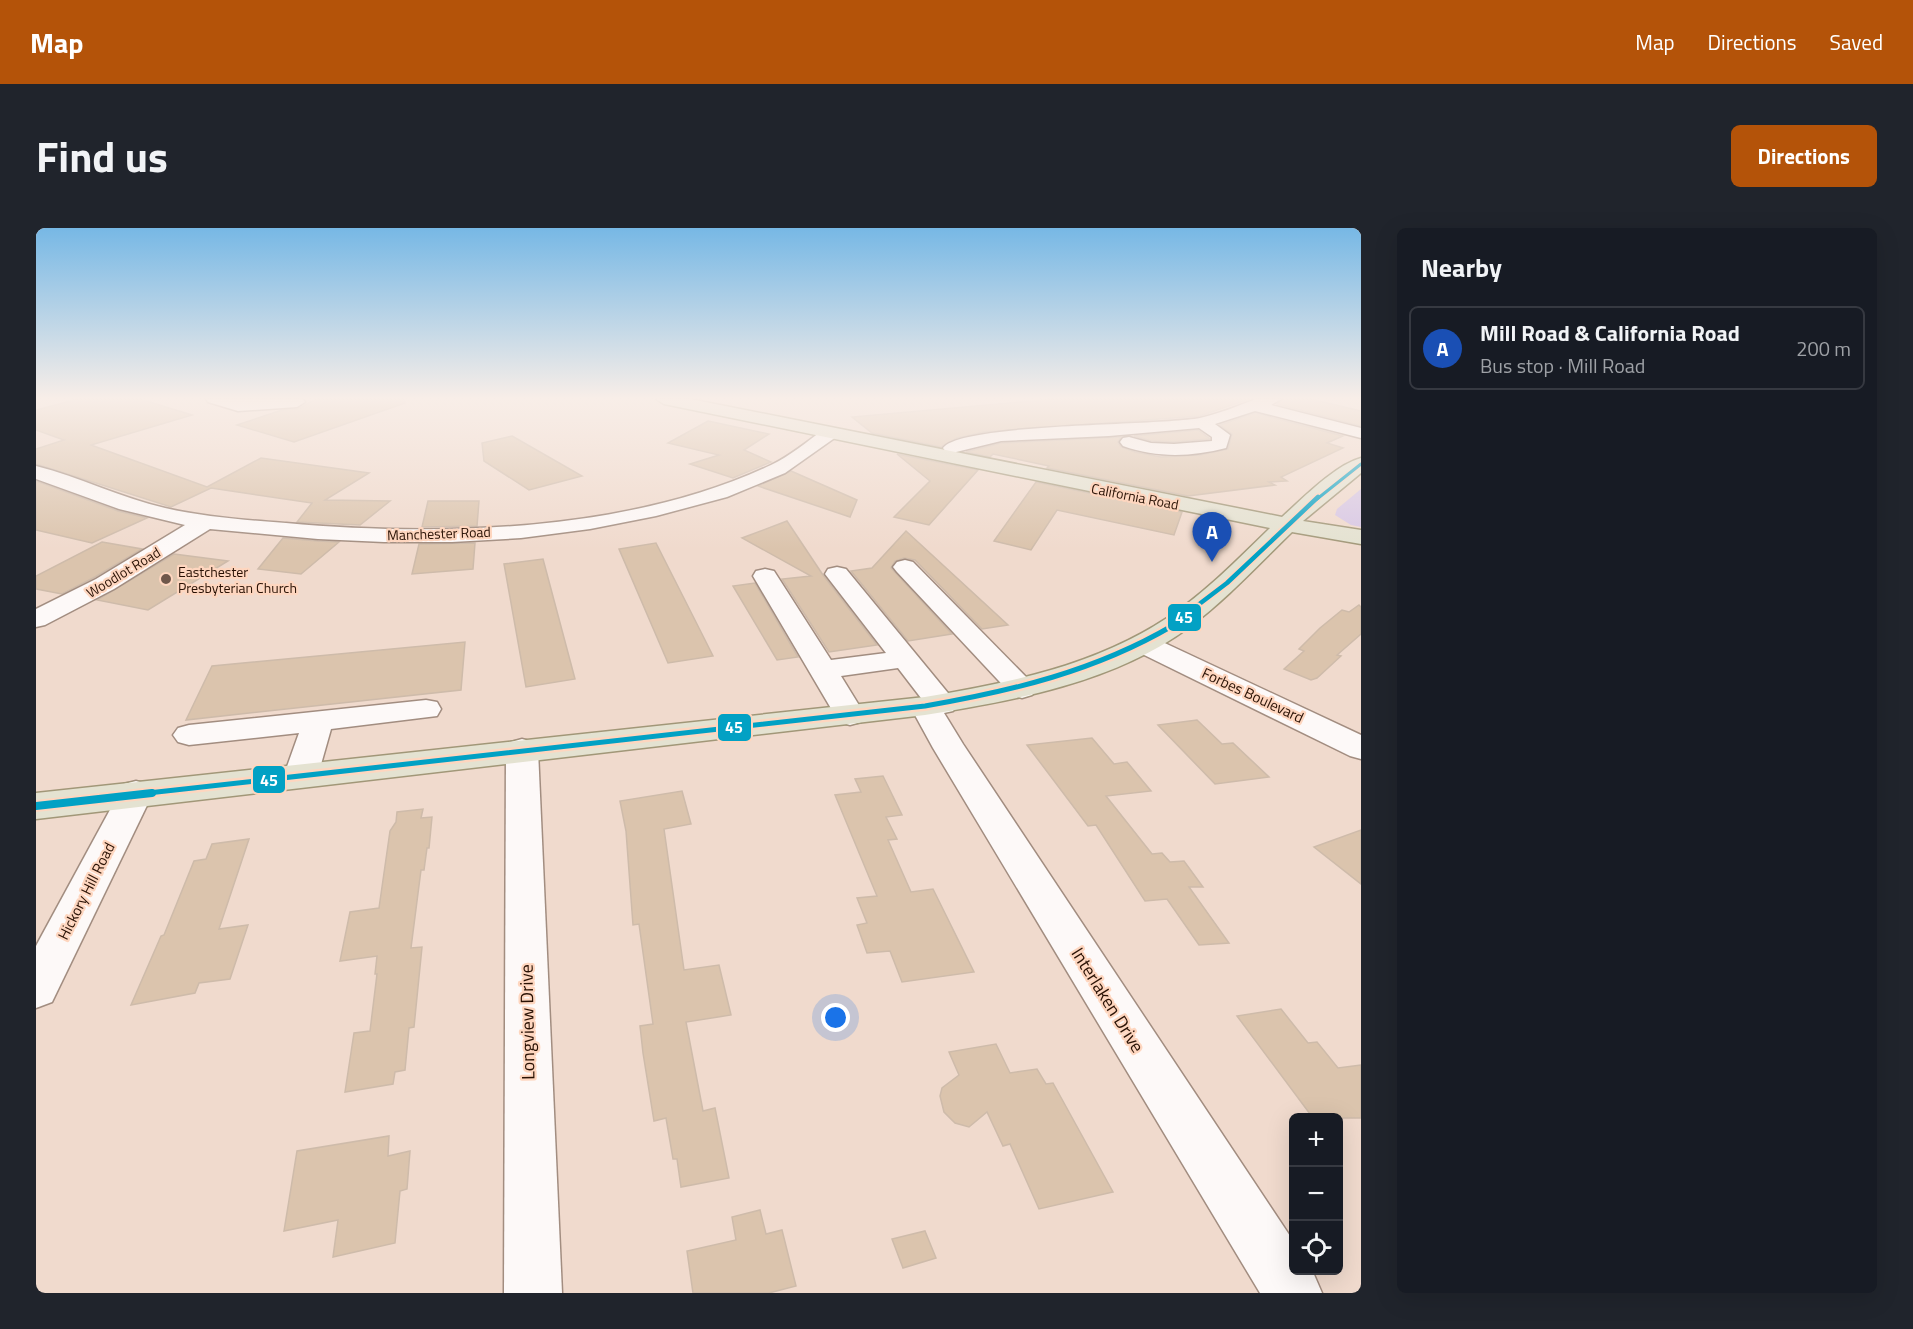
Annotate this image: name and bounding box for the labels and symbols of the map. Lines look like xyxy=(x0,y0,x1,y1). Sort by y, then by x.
street label: California Road xyxy=(1089,477,1181,515)
pin: A xyxy=(1192,512,1232,562)
street label: Manchester Road xyxy=(387,521,491,545)
street label: Woodlot Road xyxy=(82,542,164,602)
place label: Eastchester Presbyterian Church xyxy=(178,561,297,598)
marker: Eastchester Presbyterian Church xyxy=(159,572,173,586)
line badge: 45 xyxy=(1167,603,1202,632)
text: 45 xyxy=(1175,605,1193,629)
street label: Forbes Boulevard xyxy=(1198,661,1308,729)
line badge: 45 xyxy=(717,713,752,742)
text: 45 xyxy=(725,715,743,739)
line badge: 45 xyxy=(252,765,286,794)
text: 45 xyxy=(260,768,278,792)
street label: Hickory Hill Road xyxy=(52,838,120,944)
street label: Interlaken Drive xyxy=(1065,942,1151,1058)
street label: Longview Drive xyxy=(512,964,542,1080)
your location xyxy=(821,1003,850,1032)

